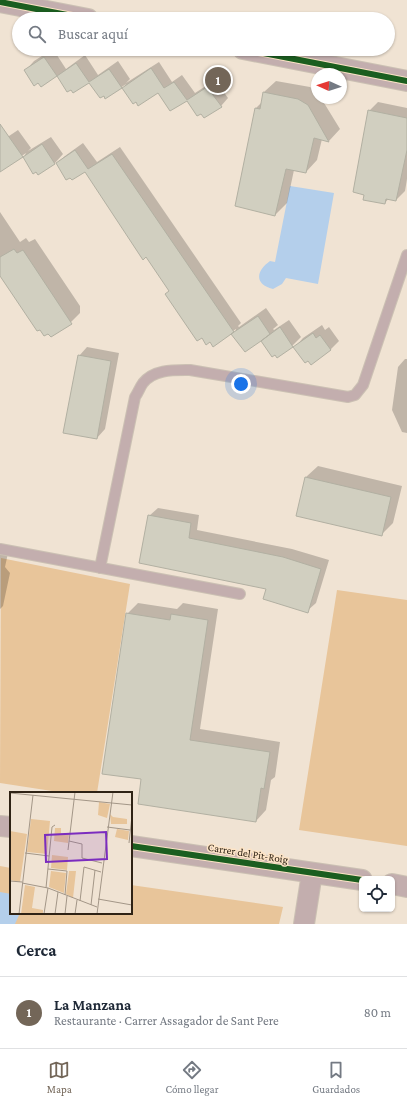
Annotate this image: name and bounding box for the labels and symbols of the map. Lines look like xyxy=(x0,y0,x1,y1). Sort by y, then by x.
pin: 1 xyxy=(205,65,231,95)
north arrow xyxy=(311,68,347,104)
your location xyxy=(231,374,251,394)
inset map xyxy=(10,792,132,914)
street label: Carrer del Pit-Roig xyxy=(207,841,290,866)

